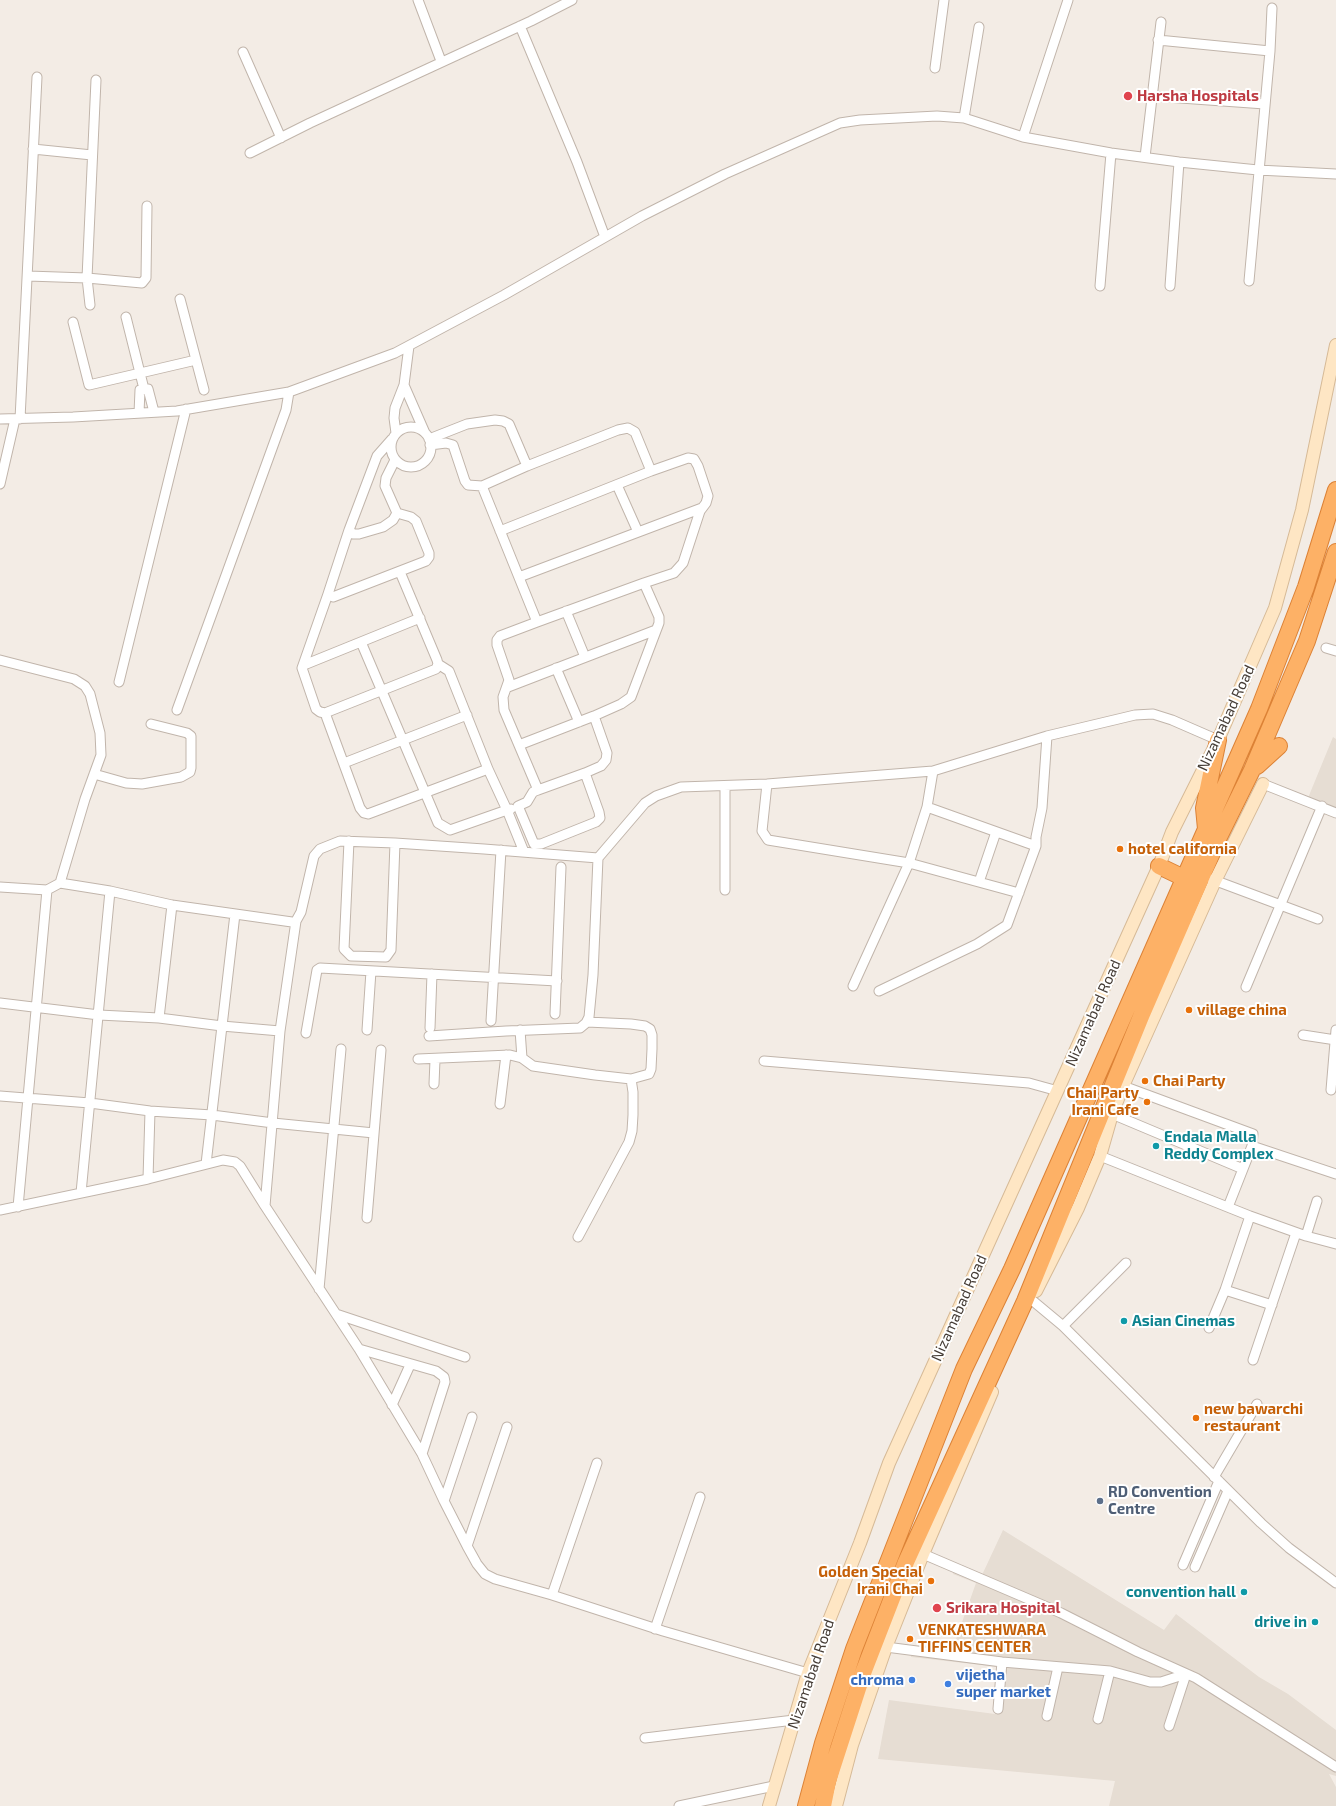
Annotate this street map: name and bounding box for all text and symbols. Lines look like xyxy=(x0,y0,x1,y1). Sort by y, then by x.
place label: Harsha Hospitals xyxy=(1137,87,1259,105)
marker: Harsha Hospitals xyxy=(1122,90,1134,102)
street label: Nizamabad Road xyxy=(1194,662,1258,774)
place label: hotel california xyxy=(1128,840,1237,858)
marker: hotel california xyxy=(1115,844,1125,854)
street label: Nizamabad Road xyxy=(1061,957,1125,1069)
place label: village china xyxy=(1197,1001,1287,1019)
marker: village china xyxy=(1184,1005,1194,1015)
place label: Chai Party xyxy=(1153,1072,1226,1090)
marker: Chai Party xyxy=(1140,1076,1150,1086)
place label: Chai Party Irani Cafe xyxy=(1066,1084,1139,1119)
marker: Chai Party Irani Cafe xyxy=(1142,1097,1152,1107)
place label: Endala Malla Reddy Complex xyxy=(1164,1128,1273,1163)
marker: Endala Malla Reddy Complex xyxy=(1151,1141,1161,1151)
street label: Nizamabad Road xyxy=(927,1252,991,1364)
place label: Asian Cinemas xyxy=(1132,1312,1235,1330)
marker: Asian Cinemas xyxy=(1119,1316,1129,1326)
place label: new bawarchi restaurant xyxy=(1204,1400,1303,1435)
marker: new bawarchi restaurant xyxy=(1191,1413,1201,1423)
place label: RD Convention Centre xyxy=(1108,1483,1212,1518)
marker: RD Convention Centre xyxy=(1095,1496,1105,1506)
place label: Golden Special Irani Chai xyxy=(818,1563,923,1598)
marker: Golden Special Irani Chai xyxy=(926,1576,936,1586)
place label: convention hall xyxy=(1126,1583,1236,1601)
marker: convention hall xyxy=(1239,1587,1249,1597)
place label: Srikara Hospital xyxy=(946,1599,1060,1617)
marker: Srikara Hospital xyxy=(931,1602,943,1614)
place label: drive in xyxy=(1254,1613,1307,1631)
street label: Nizamabad Road xyxy=(784,1617,838,1731)
marker: drive in xyxy=(1310,1617,1320,1627)
place label: VENKATESHWARA TIFFINS CENTER xyxy=(918,1621,1046,1656)
marker: VENKATESHWARA TIFFINS CENTER xyxy=(905,1634,915,1644)
place label: vijetha super market xyxy=(956,1666,1051,1701)
place label: chroma xyxy=(850,1671,904,1689)
marker: chroma xyxy=(907,1675,917,1685)
marker: vijetha super market xyxy=(943,1679,953,1689)

